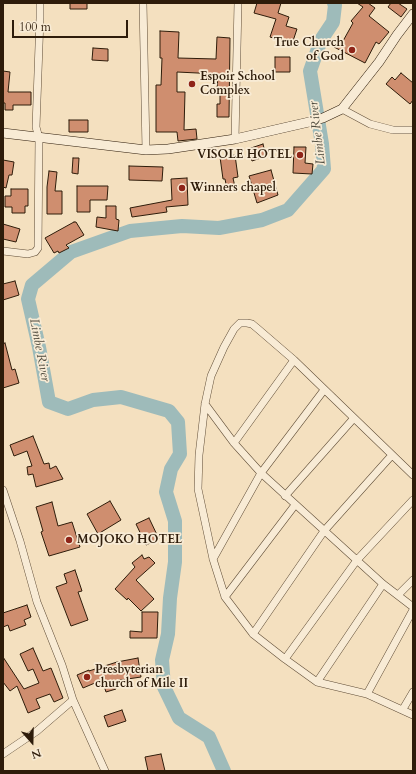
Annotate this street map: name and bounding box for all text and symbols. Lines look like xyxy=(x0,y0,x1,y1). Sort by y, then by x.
scale bar xyxy=(14,12,130,38)
text: 100 m xyxy=(19,19,51,35)
place label: True Church of God xyxy=(274,36,344,64)
marker: True Church of God xyxy=(347,45,357,55)
place label: Espoir School Complex xyxy=(200,70,275,98)
marker: Espoir School Complex xyxy=(187,79,197,89)
water label: Limbe River xyxy=(306,100,330,166)
place label: VISOLE HOTEL xyxy=(197,148,292,162)
marker: VISOLE HOTEL xyxy=(295,150,305,160)
place label: Winners chapel xyxy=(190,181,276,195)
marker: Winners chapel xyxy=(177,183,187,193)
water label: Limbe River xyxy=(25,317,53,383)
place label: MOJOKO HOTEL xyxy=(77,533,182,547)
marker: MOJOKO HOTEL xyxy=(64,535,74,545)
place label: Presbyterian church of Mile II xyxy=(95,663,188,691)
marker: Presbyterian church of Mile II xyxy=(82,672,92,682)
north arrow xyxy=(12,722,52,762)
text: N xyxy=(29,745,43,762)

